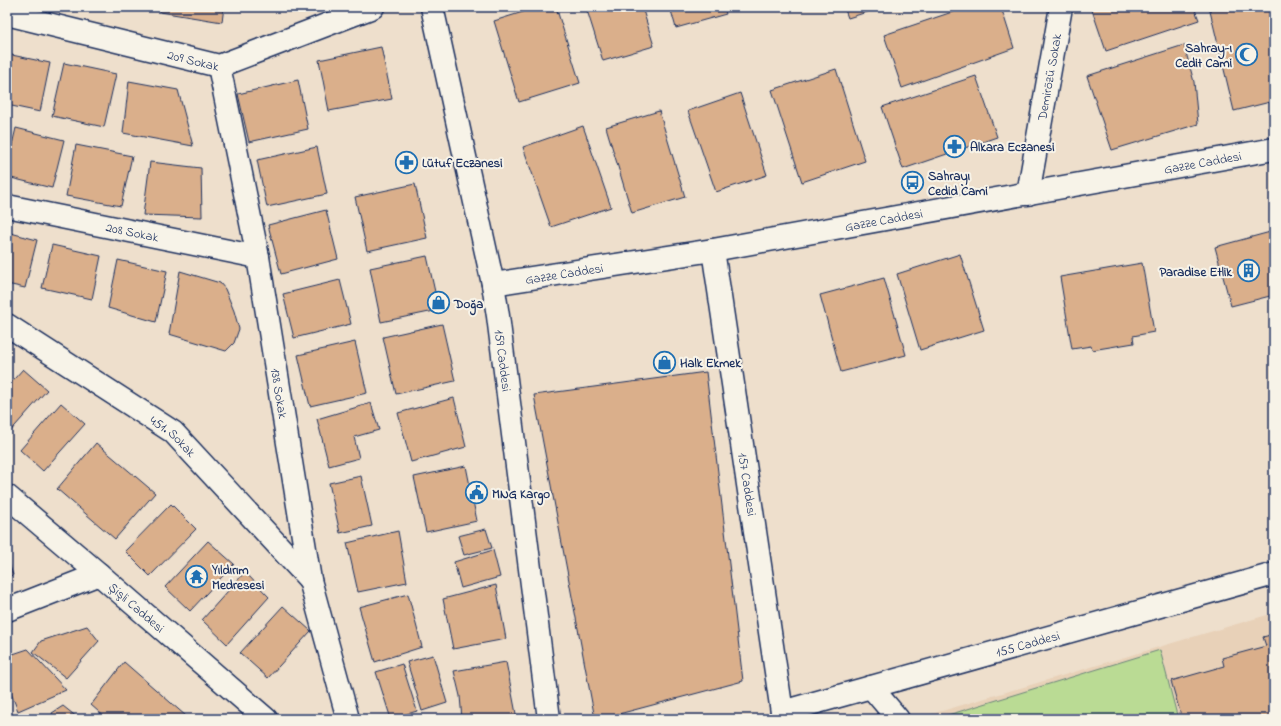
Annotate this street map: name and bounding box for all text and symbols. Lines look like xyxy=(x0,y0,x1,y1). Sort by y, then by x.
street label: Demirözü Sokak xyxy=(1033,32,1067,123)
place label: Sahray-ı Cedit Cami xyxy=(1175,39,1232,73)
mosque icon: Sahray-ı Cedit Cami xyxy=(1234,41,1260,67)
street label: 209 Sokak xyxy=(165,46,221,77)
pharmacy icon: Alkara Eczanesi xyxy=(942,133,968,159)
place label: Alkara Eczanesi xyxy=(970,138,1055,157)
street label: Gazze Caddesi xyxy=(1162,147,1243,180)
pharmacy icon: Lütuf Eczanesi xyxy=(393,149,419,175)
place label: Lütuf Eczanesi xyxy=(422,154,503,173)
place label: Sahrayı Cedid Cami xyxy=(928,167,988,201)
bus stop icon: Sahrayı Cedid Cami xyxy=(899,169,925,195)
street label: Gazze Caddesi xyxy=(843,204,924,237)
street label: 208 Sokak xyxy=(104,218,160,248)
building icon: Paradise Etlik xyxy=(1235,258,1261,284)
street label: Gazze Caddesi xyxy=(524,259,605,290)
place label: Paradise Etlik xyxy=(1159,263,1232,282)
shop icon: Doğa xyxy=(425,290,451,316)
place label: Doğa xyxy=(453,295,483,316)
street label: 159 Caddesi xyxy=(489,329,515,393)
shop icon: Halk Ekmek xyxy=(651,349,677,375)
place label: Halk Ekmek xyxy=(680,354,741,373)
street label: 138 Sokak xyxy=(265,367,292,420)
street label: 451. Sokak xyxy=(146,411,200,462)
street label: 157 Caddesi xyxy=(732,452,761,518)
public building icon: MNG Kargo xyxy=(464,480,490,506)
place label: MNG Kargo xyxy=(492,485,550,506)
place label: Yıldırım Medresesi xyxy=(211,561,264,595)
temple icon: Yıldırım Medresesi xyxy=(183,563,209,589)
street label: Şişli Caddesi xyxy=(104,578,168,638)
street label: 155 Caddesi xyxy=(994,627,1062,663)

